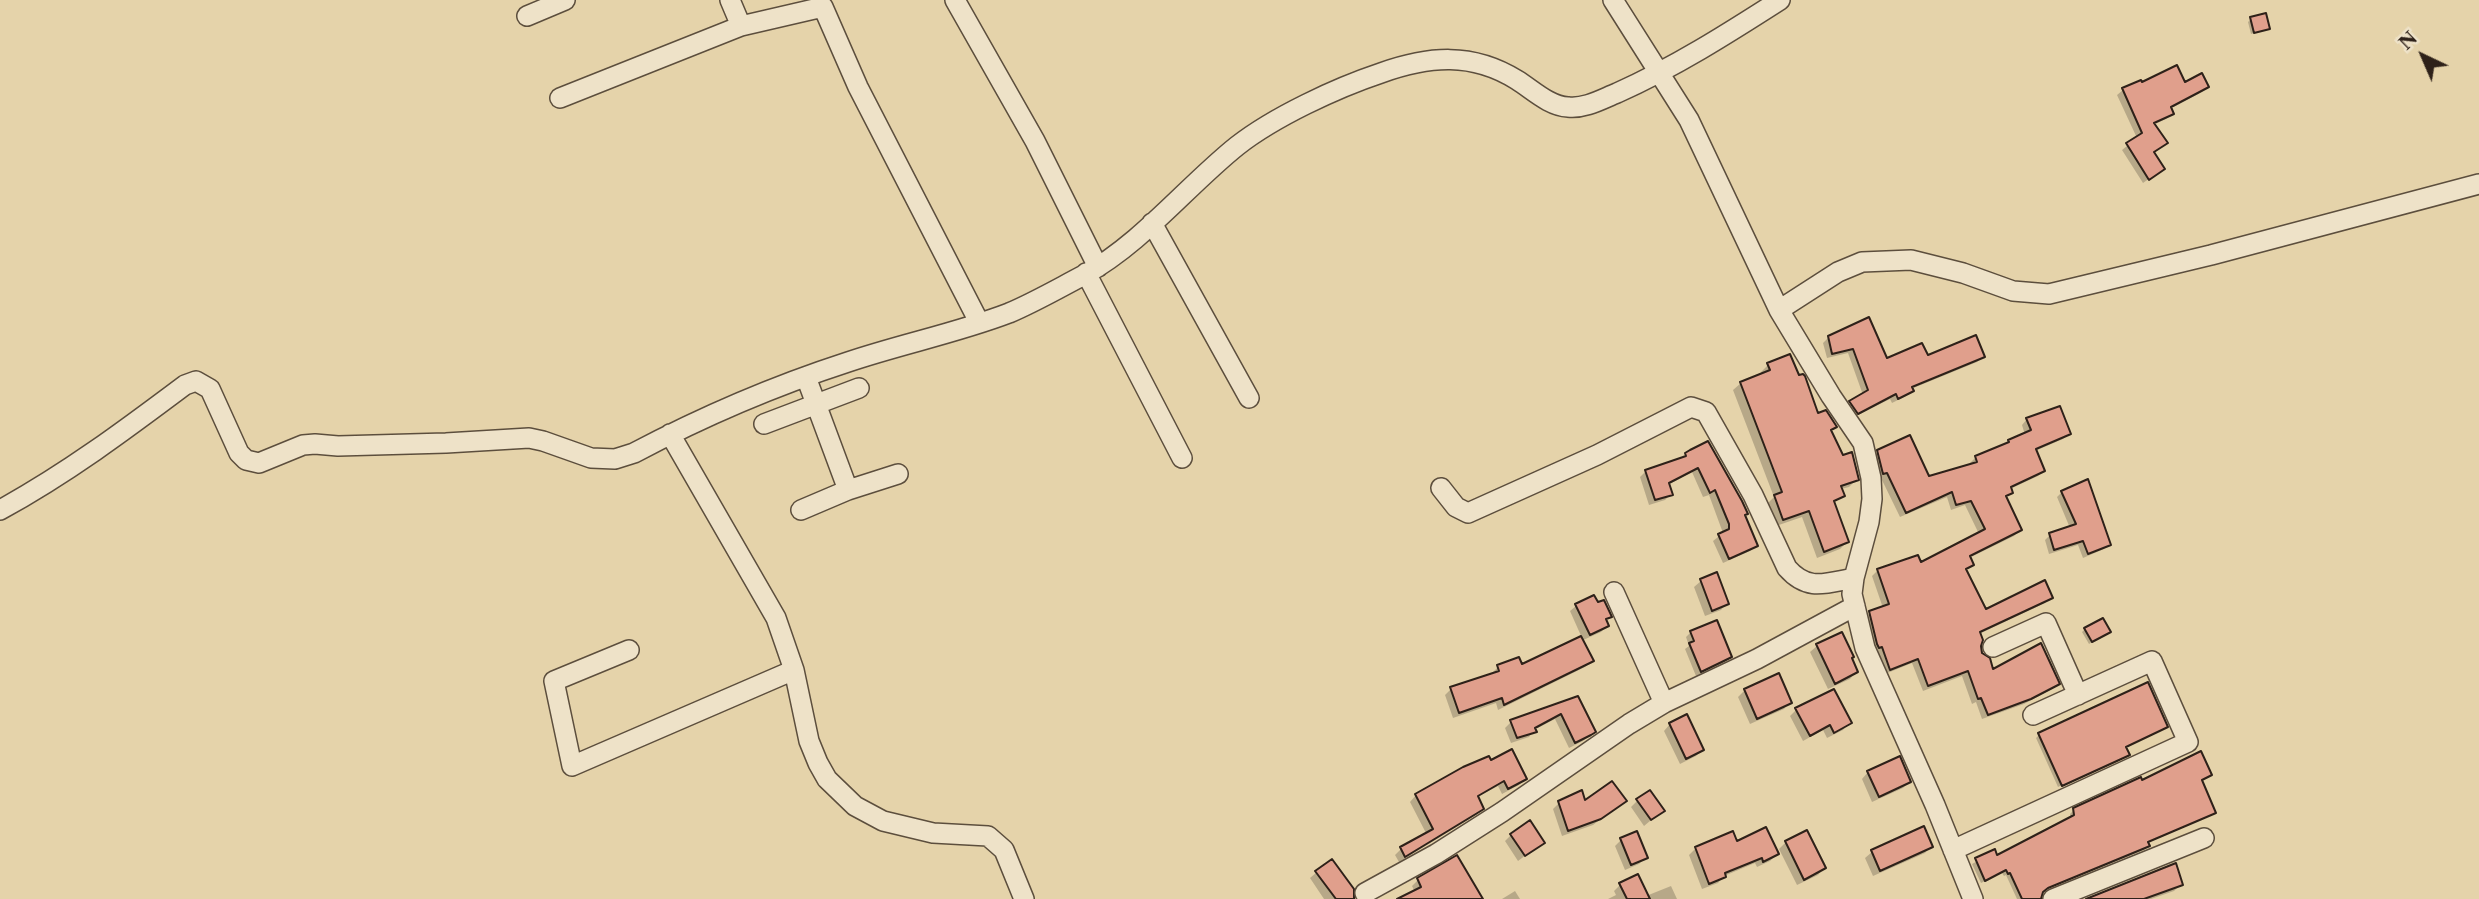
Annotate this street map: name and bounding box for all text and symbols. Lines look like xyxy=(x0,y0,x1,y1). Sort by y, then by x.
north arrow xyxy=(2388,21,2458,91)
text: N xyxy=(2394,27,2422,55)

